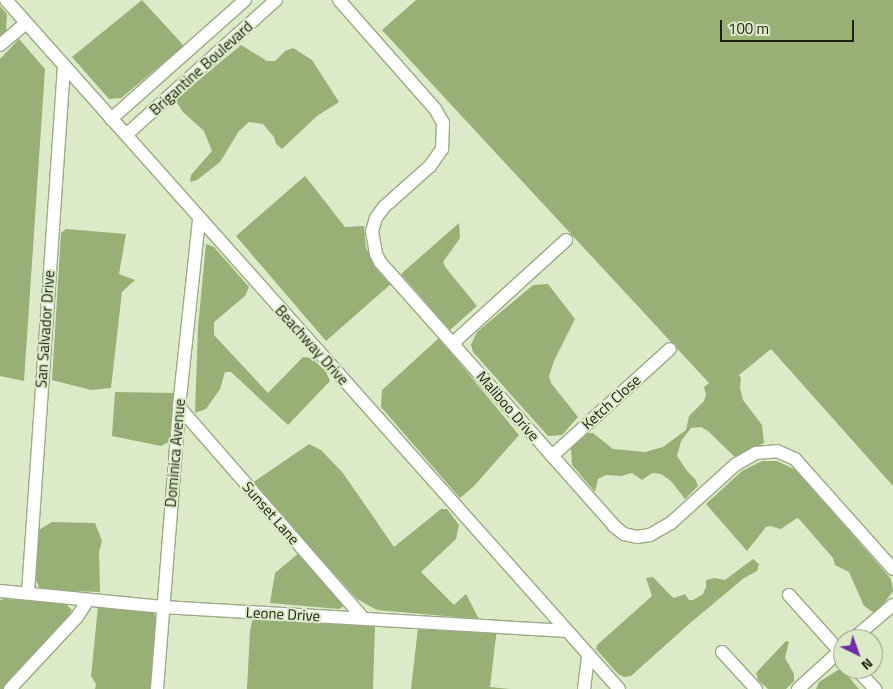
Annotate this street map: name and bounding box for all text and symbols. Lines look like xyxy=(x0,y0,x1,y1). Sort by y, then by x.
scale bar xyxy=(723,10,857,42)
street label: Brigantine Boulevard xyxy=(146,17,256,119)
text: 100 m xyxy=(728,17,769,40)
street label: San Salvador Drive xyxy=(32,270,58,388)
street label: Beachway Drive xyxy=(272,301,352,389)
street label: Maliboo Drive xyxy=(473,367,543,445)
street label: Ketch Close xyxy=(578,371,644,433)
street label: Dominica Avenue xyxy=(161,398,189,508)
street label: Sunset Lane xyxy=(239,478,303,548)
street label: Leone Drive xyxy=(245,603,321,625)
north arrow xyxy=(833,629,883,679)
text: N xyxy=(857,654,878,676)

